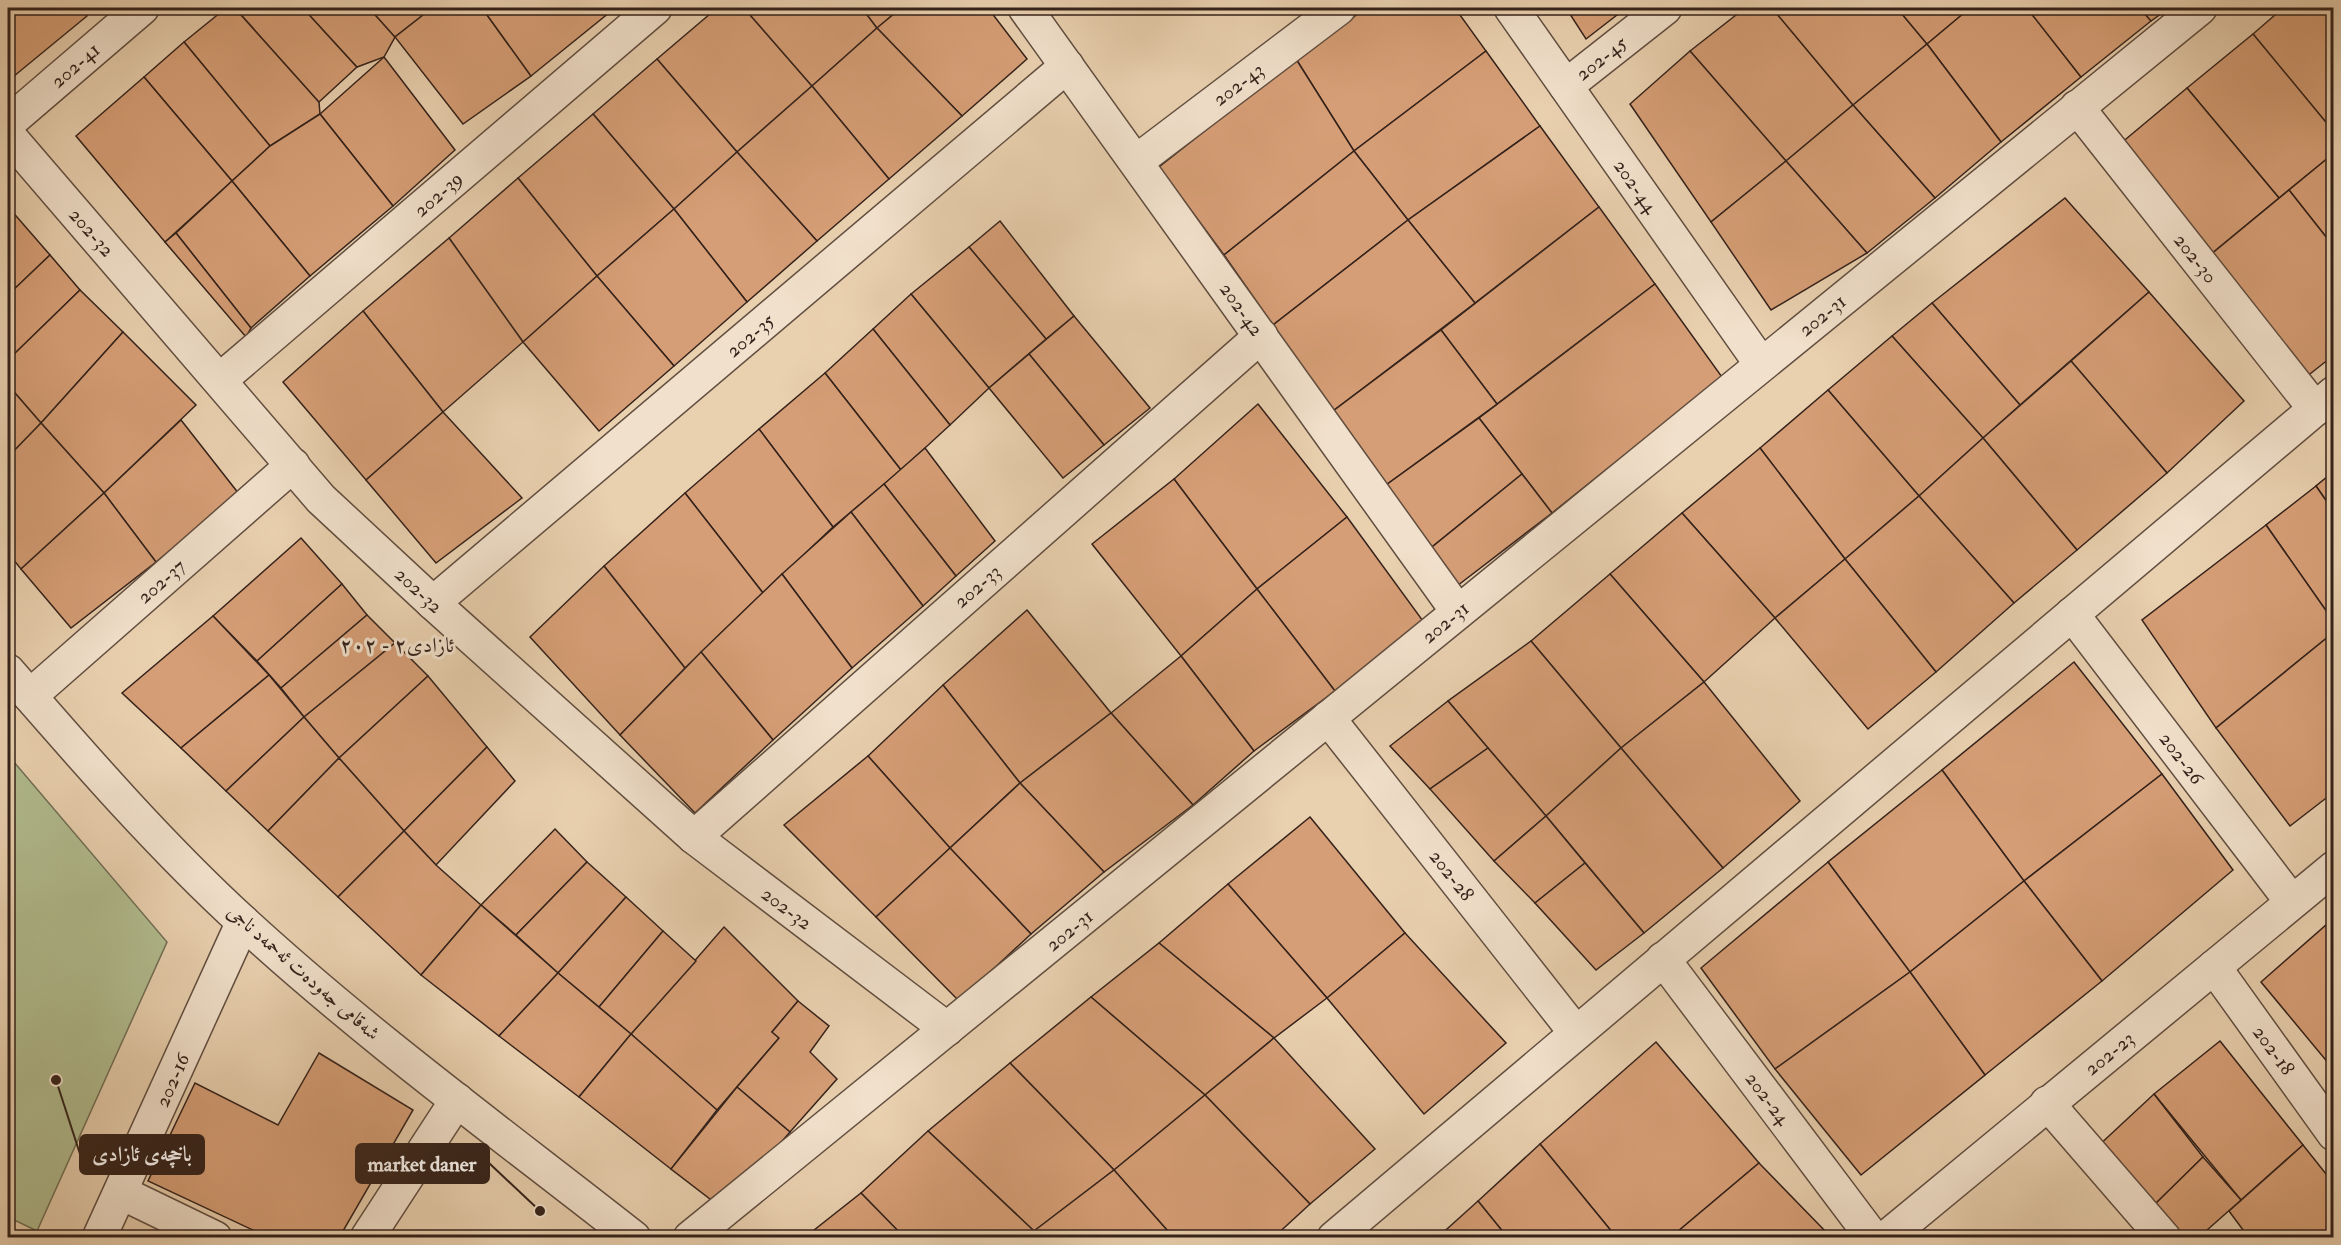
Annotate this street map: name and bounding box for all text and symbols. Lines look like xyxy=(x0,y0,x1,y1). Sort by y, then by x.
street label: 202-45 xyxy=(1571,30,1632,86)
street label: 202-41 xyxy=(46,37,105,93)
street label: 202-43 xyxy=(1208,57,1269,112)
street label: 202-44 xyxy=(1608,154,1664,219)
street label: 202-39 xyxy=(409,166,468,222)
street label: 202-32 xyxy=(64,203,120,262)
street label: 202-30 xyxy=(2168,228,2223,288)
street label: 202-42 xyxy=(1214,278,1269,341)
street label: 202-31 xyxy=(1794,289,1851,342)
street label: 202-35 xyxy=(721,308,780,363)
street label: 202-37 xyxy=(132,554,191,609)
street label: 202-33 xyxy=(949,559,1006,614)
street label: 202-32 xyxy=(389,562,448,619)
street label: 202-31 xyxy=(1417,596,1474,649)
district label: ئازادی٢ - ٢٠٢ xyxy=(340,632,455,659)
street label: 202-26 xyxy=(2154,727,2210,790)
street label: 202-28 xyxy=(1424,845,1479,906)
street label: 202-32 xyxy=(756,881,817,935)
street label: شەقامی جەودەت ئەحمەد ناجی xyxy=(222,899,385,1046)
street label: 202-31 xyxy=(1041,904,1098,957)
street label: 202-18 xyxy=(2247,1020,2300,1080)
street label: 202-23 xyxy=(2079,1026,2139,1081)
street label: 202-16 xyxy=(150,1049,196,1111)
street label: 202-24 xyxy=(1740,1067,1796,1131)
callout: باخچەی ئازادی xyxy=(80,1135,204,1174)
text: باخچەی ئازادی xyxy=(92,1141,192,1169)
callout: market daner xyxy=(356,1144,489,1183)
text: market daner xyxy=(368,1151,478,1178)

